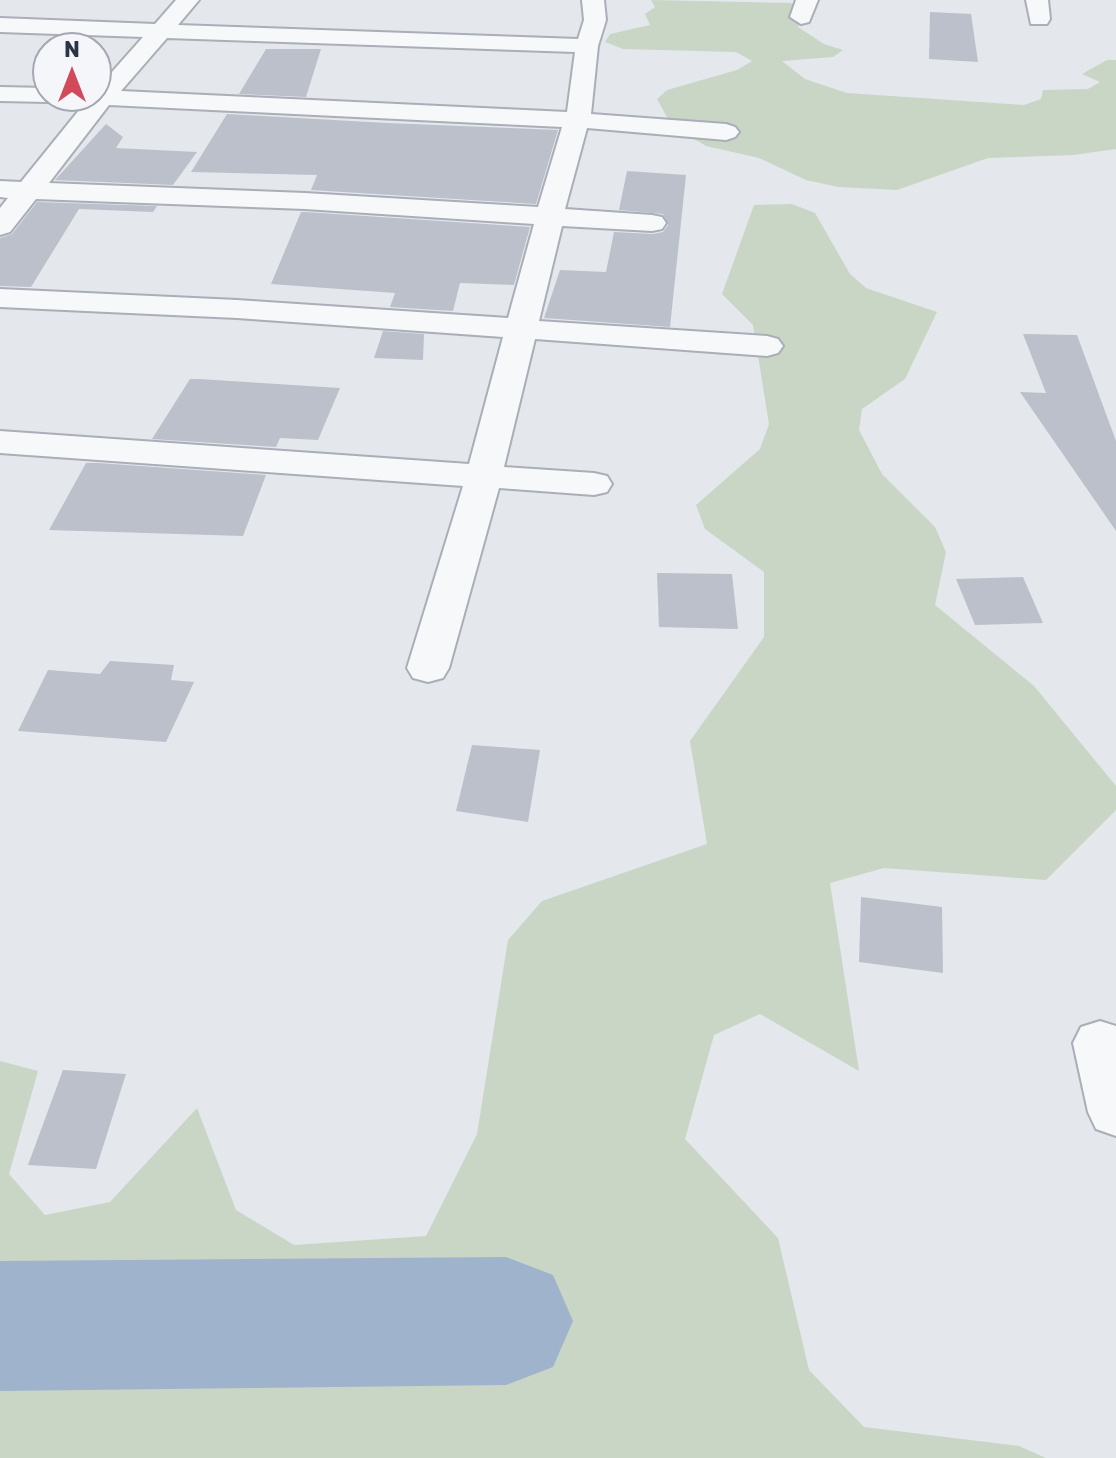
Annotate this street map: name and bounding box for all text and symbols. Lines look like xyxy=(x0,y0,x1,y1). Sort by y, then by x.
north arrow xyxy=(32,32,112,112)
text: N xyxy=(64,36,80,63)

